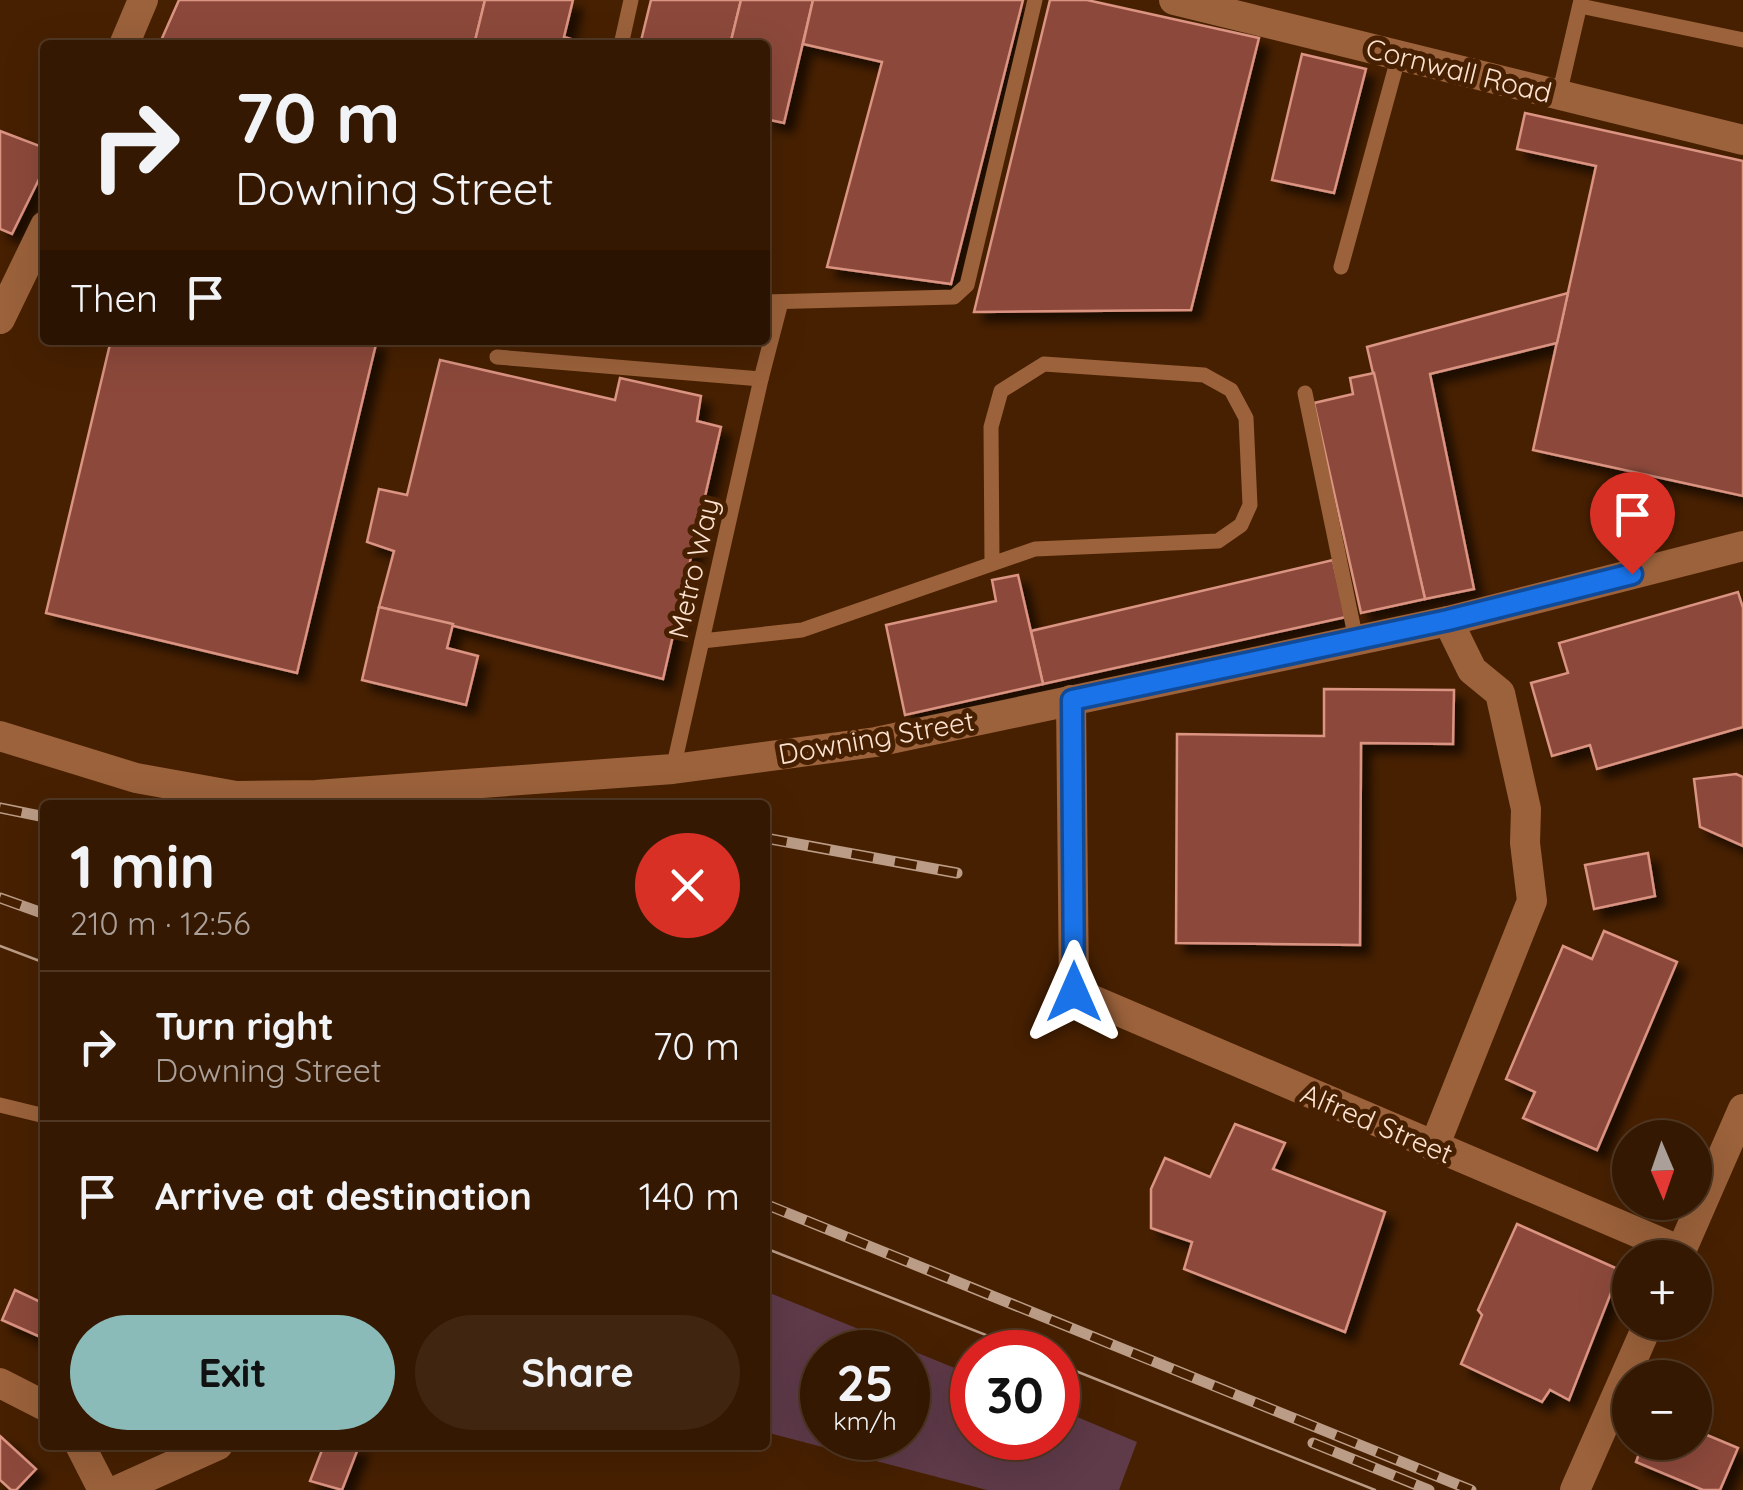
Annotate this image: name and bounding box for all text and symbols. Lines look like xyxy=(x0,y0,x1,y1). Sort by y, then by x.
street label: Cornwall Road xyxy=(1362,30,1556,110)
text: 70 m xyxy=(235,73,401,161)
icon: right xyxy=(70,80,200,210)
text: Downing Street xyxy=(235,160,554,216)
icon: arrive xyxy=(178,270,233,325)
text: Then xyxy=(70,274,158,322)
pin xyxy=(1590,472,1675,575)
icon: arrive xyxy=(1605,487,1660,542)
street label: Metro Way xyxy=(660,494,726,642)
street label: Downing Street xyxy=(775,703,977,771)
text: 1 min xyxy=(70,828,215,903)
button: close xyxy=(635,833,740,938)
text: 210 m · 12:56 xyxy=(70,903,250,943)
position arrow xyxy=(1022,940,1126,1044)
text: Turn right xyxy=(155,1002,334,1050)
icon: right xyxy=(70,1019,125,1074)
text: 70 m xyxy=(653,1022,740,1070)
text: Downing Street xyxy=(155,1050,382,1090)
street label: Alfred Street xyxy=(1296,1075,1458,1171)
north arrow xyxy=(1612,1120,1712,1220)
map controls xyxy=(1612,1120,1712,1460)
icon: arrive xyxy=(70,1169,125,1224)
text: Arrive at destination xyxy=(155,1172,532,1220)
text: 140 m xyxy=(639,1172,740,1220)
button: + xyxy=(1612,1240,1712,1340)
button: Exit xyxy=(70,1315,395,1430)
button: Share xyxy=(415,1315,740,1430)
speed limit sign: 30 xyxy=(950,1330,1080,1460)
text: 25 xyxy=(836,1351,894,1414)
button: − xyxy=(1612,1360,1712,1460)
text: km/h xyxy=(833,1405,897,1436)

